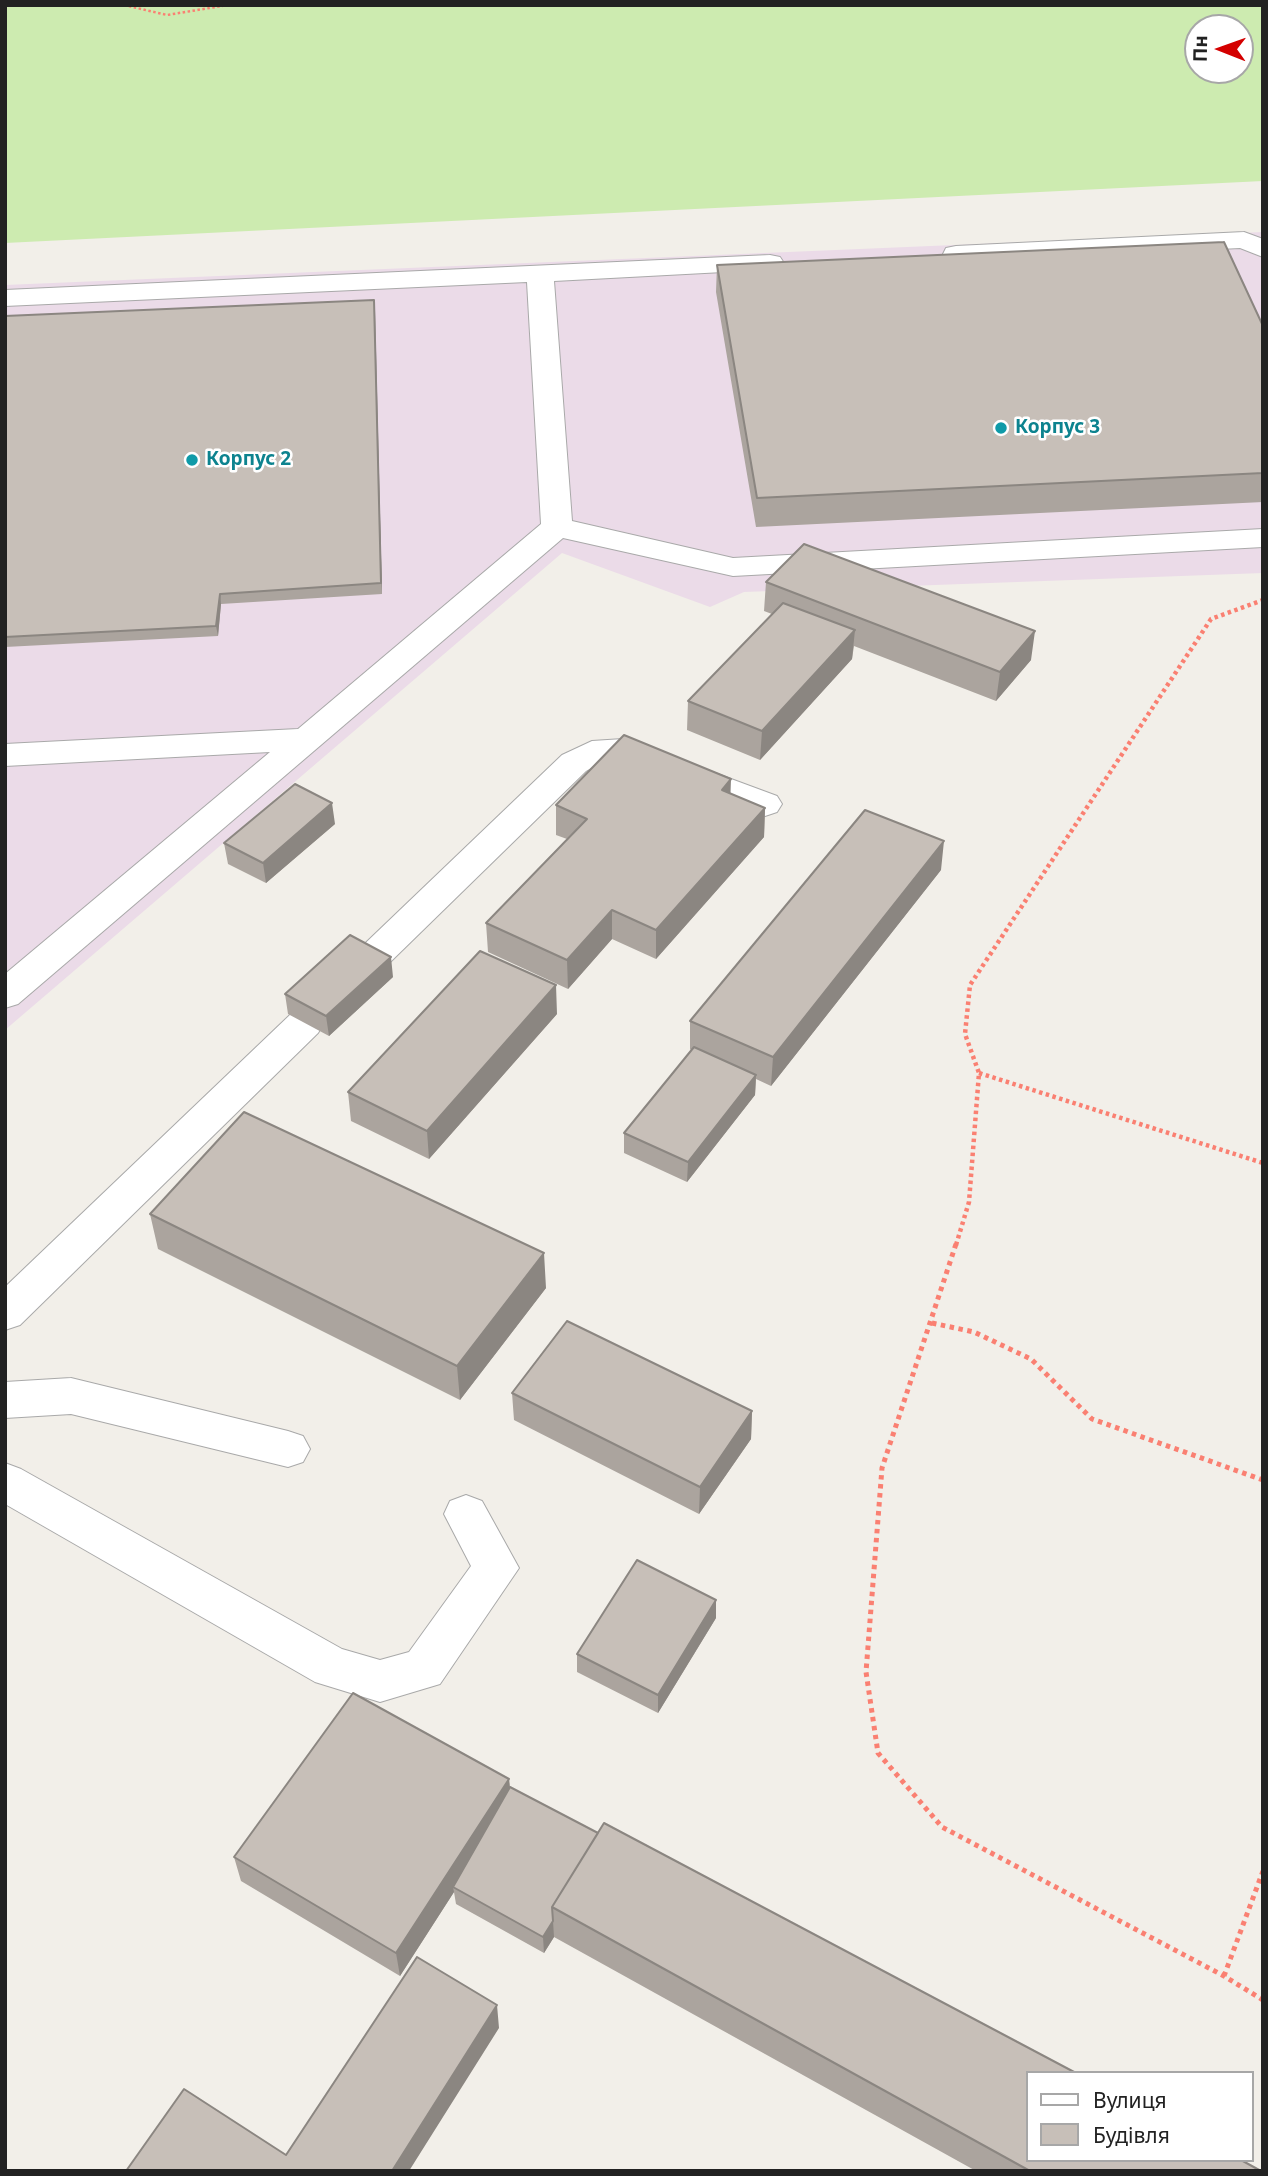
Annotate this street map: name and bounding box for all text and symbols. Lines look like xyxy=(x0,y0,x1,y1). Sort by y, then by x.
north arrow xyxy=(1184,14,1254,84)
text: Пн xyxy=(1187,35,1213,62)
place label: Корпус 3 xyxy=(1015,417,1100,439)
marker: Корпус 3 xyxy=(993,420,1009,436)
place label: Корпус 2 xyxy=(206,449,291,471)
marker: Корпус 2 xyxy=(184,452,200,468)
legend xyxy=(1026,2071,1254,2162)
text: Вулиця xyxy=(1093,2086,1167,2114)
text: Будівля xyxy=(1093,2121,1170,2149)

